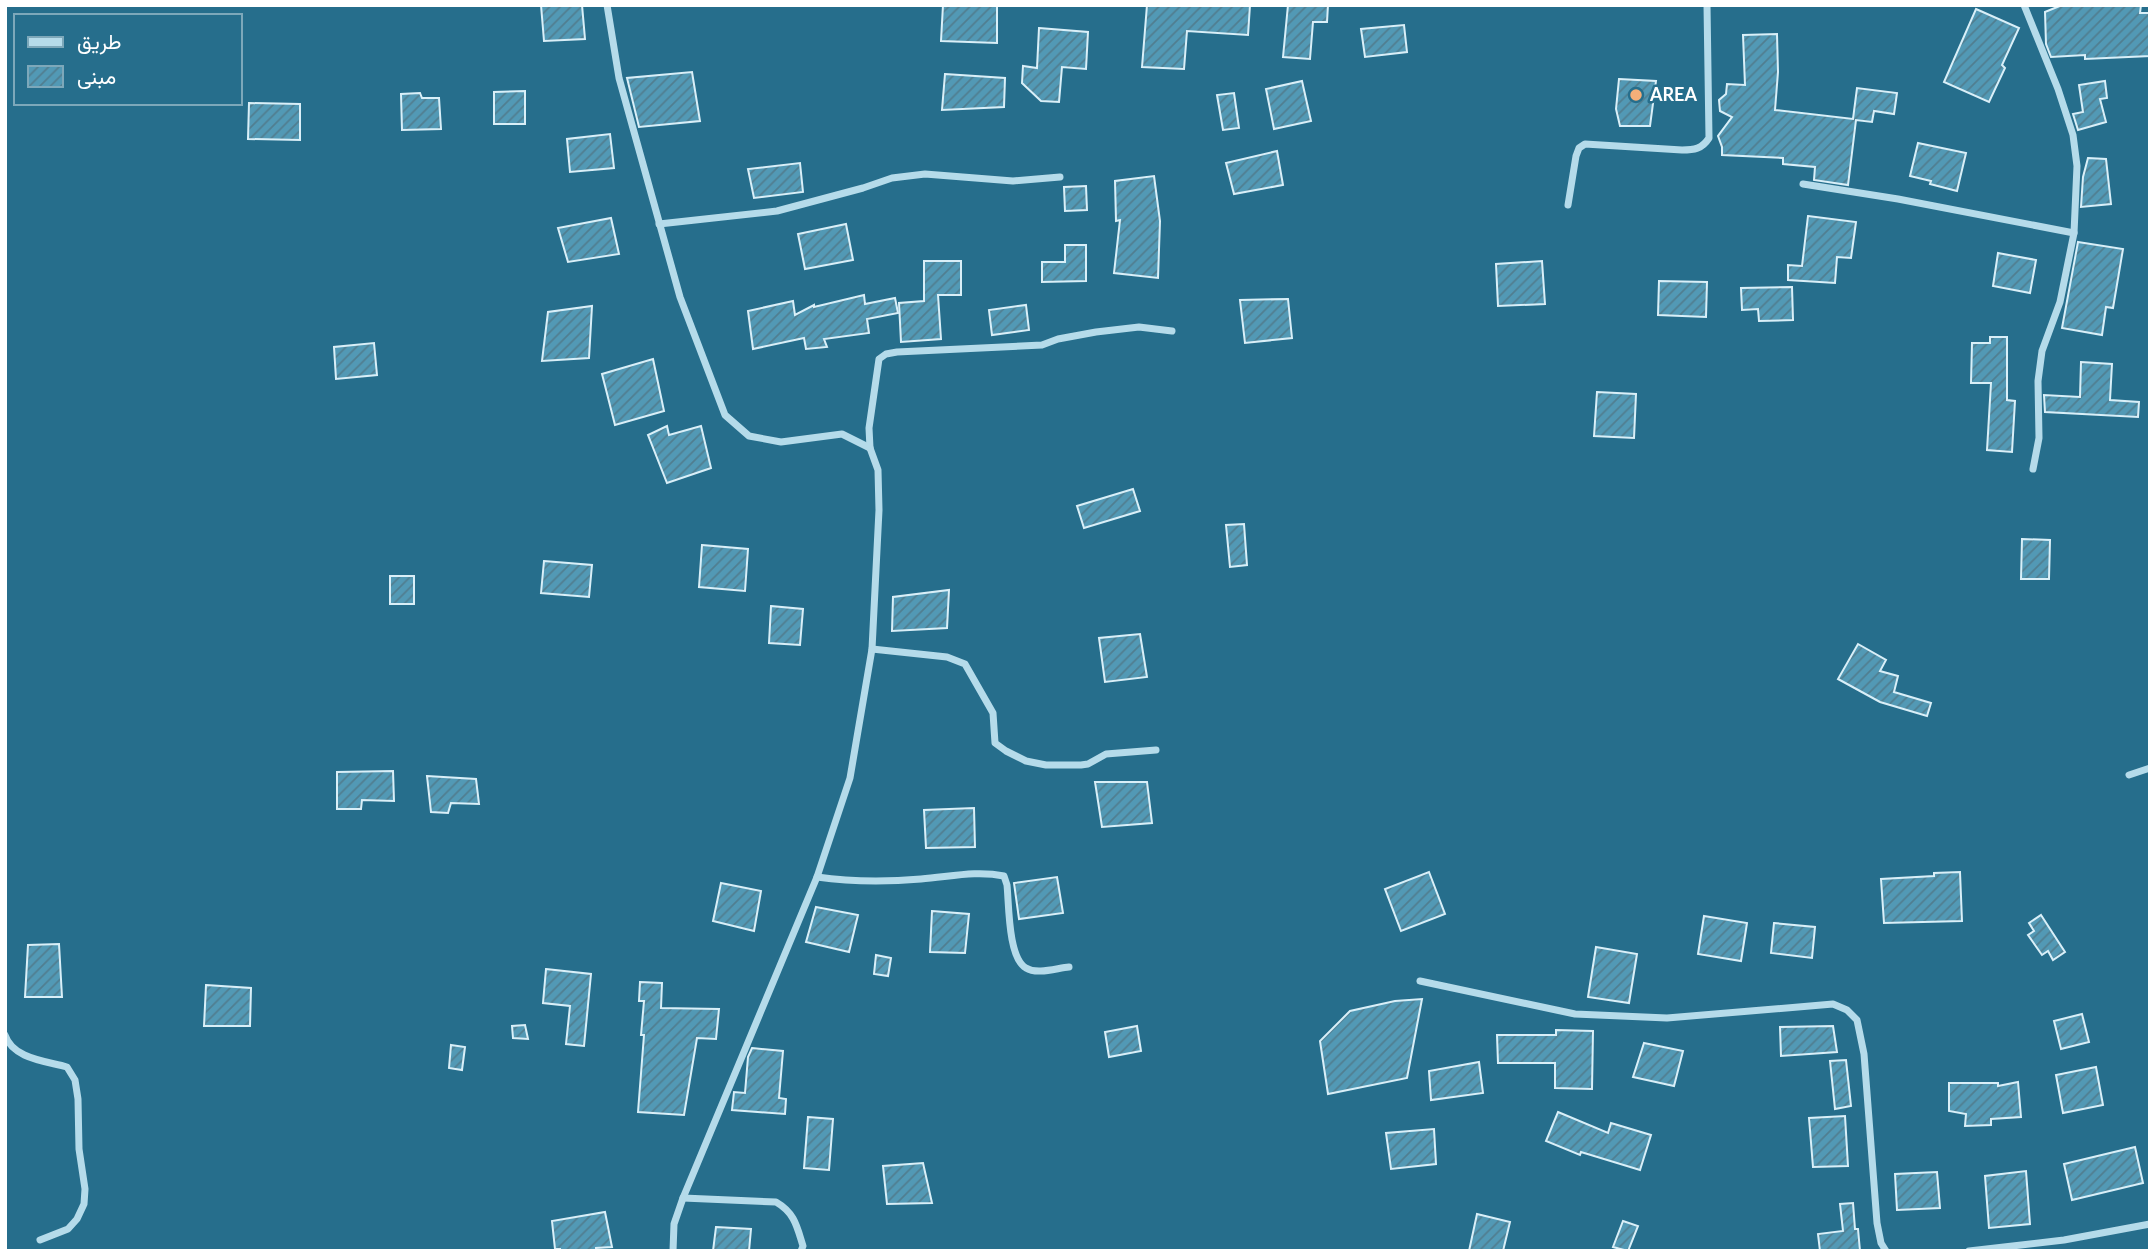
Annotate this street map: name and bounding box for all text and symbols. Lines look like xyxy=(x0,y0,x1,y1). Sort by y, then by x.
legend xyxy=(14,14,242,105)
text: طريق xyxy=(77,28,122,55)
text: مبنى xyxy=(77,63,116,89)
place label: AREA xyxy=(1649,83,1697,105)
marker: AREA xyxy=(1628,87,1644,103)

